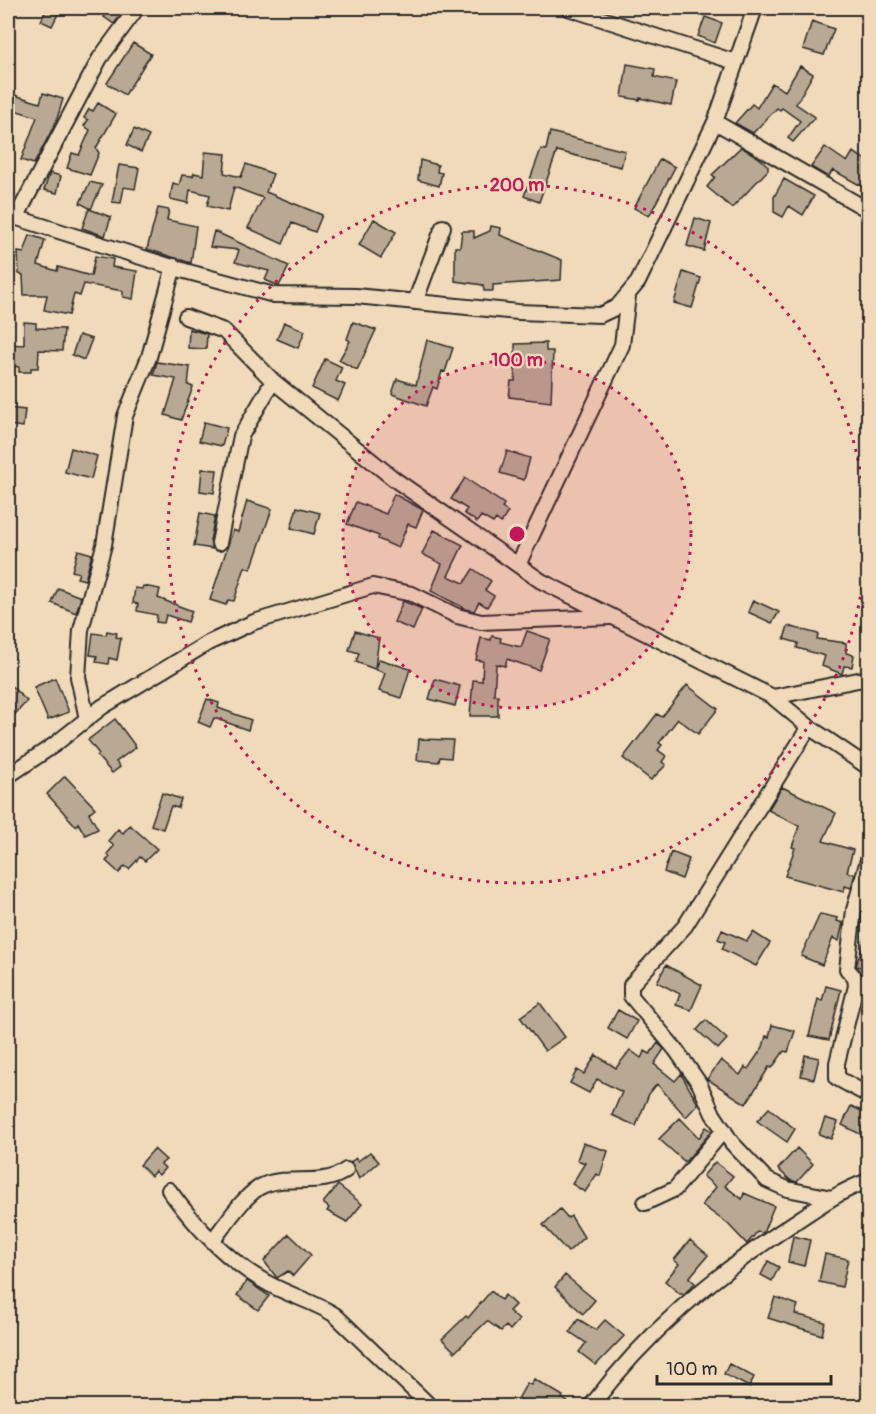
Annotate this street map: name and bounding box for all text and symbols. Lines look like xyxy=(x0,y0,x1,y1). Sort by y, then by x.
text: 200 m xyxy=(490,174,544,197)
text: 100 m xyxy=(491,349,543,372)
centre of rings xyxy=(507,524,527,544)
scale bar xyxy=(657,1348,831,1386)
text: 100 m xyxy=(666,1358,718,1381)

